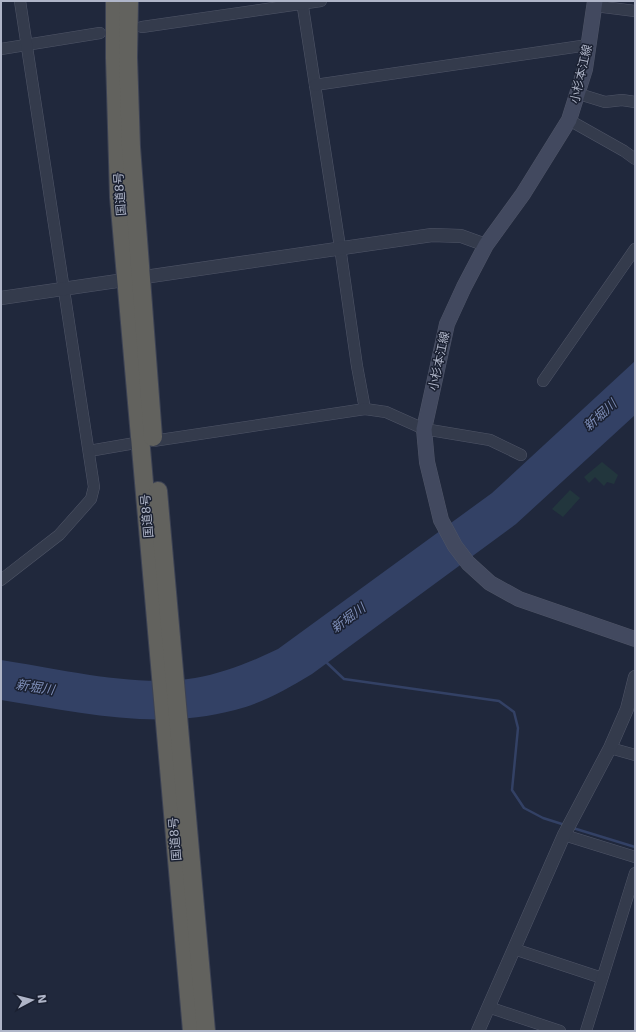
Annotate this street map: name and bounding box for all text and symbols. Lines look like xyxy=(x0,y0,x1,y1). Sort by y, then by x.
street label: 小杉本江線 xyxy=(567,43,595,105)
street label: 国道8号 xyxy=(111,172,129,216)
street label: 小杉本江線 xyxy=(426,330,452,392)
water label: 新堀川 xyxy=(580,395,621,434)
street label: 国道8号 xyxy=(138,494,156,538)
water label: 新堀川 xyxy=(328,599,370,636)
water label: 新堀川 xyxy=(15,677,57,698)
street label: 国道8号 xyxy=(166,817,184,861)
north arrow xyxy=(12,980,52,1020)
text: N xyxy=(34,993,48,1004)

